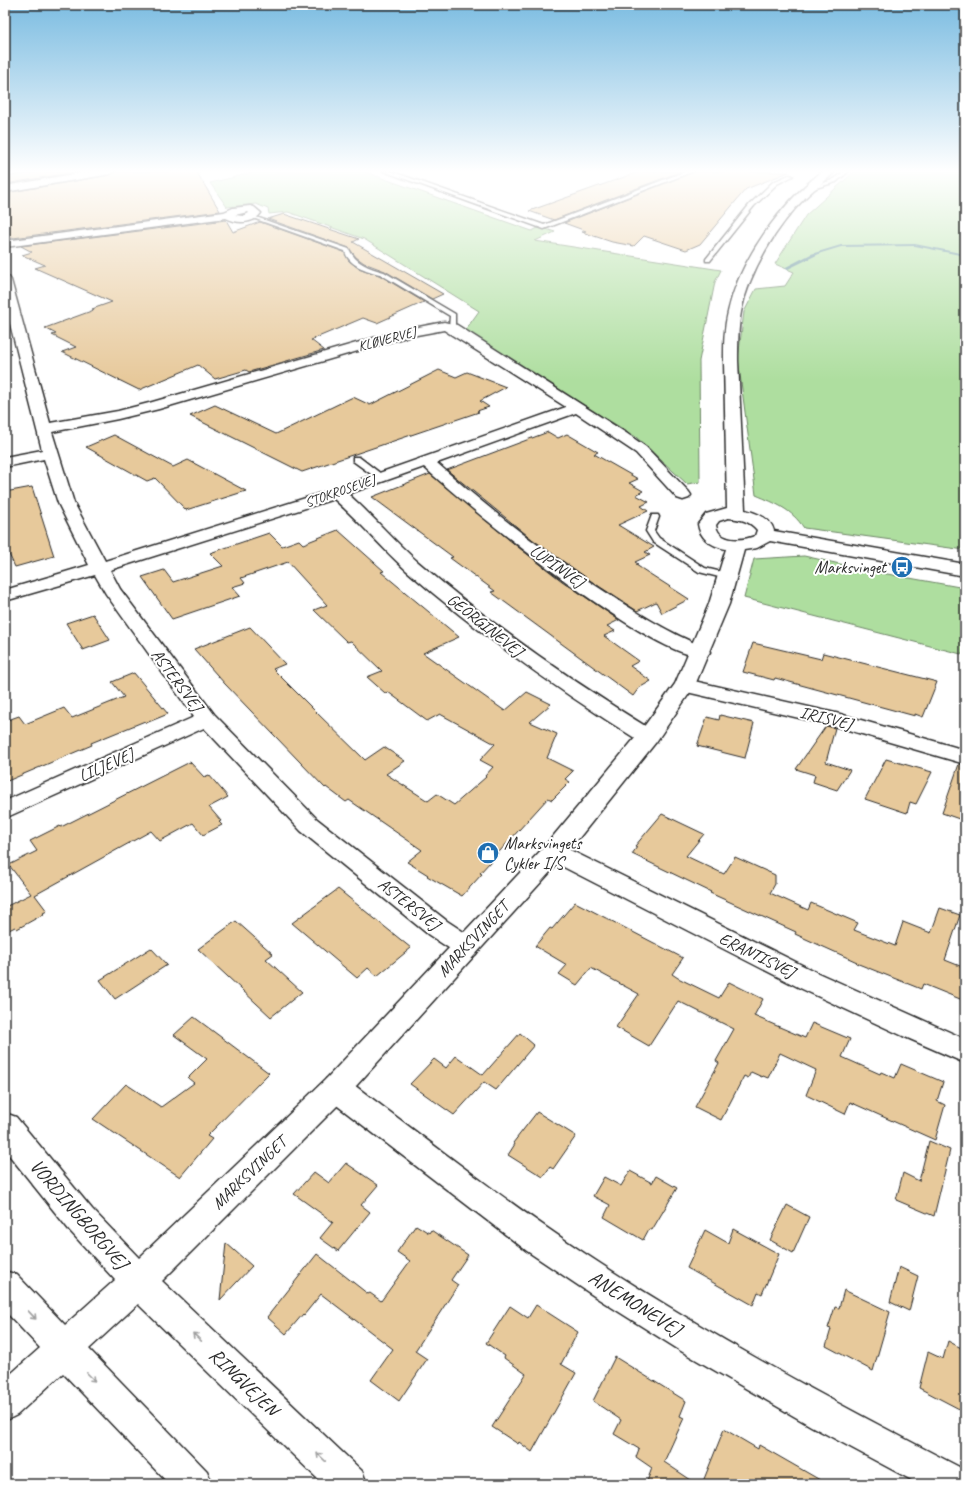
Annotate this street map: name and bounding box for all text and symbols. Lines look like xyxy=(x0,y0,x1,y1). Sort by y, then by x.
street label: KLØVERVEJ xyxy=(356,322,420,355)
street label: STOKROSEVEJ xyxy=(303,470,380,511)
street label: LUPINVEJ xyxy=(526,540,590,594)
bus stop icon: Marksvinget xyxy=(889,554,915,580)
place label: Marksvinget xyxy=(815,557,888,578)
street label: GEORGINEVEJ xyxy=(443,589,529,663)
street label: ASTERSVEJ xyxy=(147,645,209,718)
street label: IRISVEJ xyxy=(798,701,857,735)
street label: LILJEVEJ xyxy=(75,743,139,786)
place label: Marksvingets Cykler I/S xyxy=(504,833,582,874)
shop icon: Marksvingets Cykler I/S xyxy=(475,840,501,866)
street label: ASTERSVEJ xyxy=(374,873,446,936)
street label: MARKSVINGET xyxy=(433,894,516,981)
street label: ERANTISVEJ xyxy=(716,928,801,984)
street label: MARKSVINGET xyxy=(207,1129,294,1214)
street label: VORDINGBORGVEJ xyxy=(24,1154,135,1276)
street label: ANEMONEVEJ xyxy=(584,1265,688,1343)
one-way arrow xyxy=(27,1310,36,1320)
one-way arrow xyxy=(193,1333,203,1342)
street label: RINGVEJEN xyxy=(204,1343,286,1423)
one-way arrow xyxy=(86,1372,96,1382)
one-way arrow xyxy=(316,1452,326,1462)

